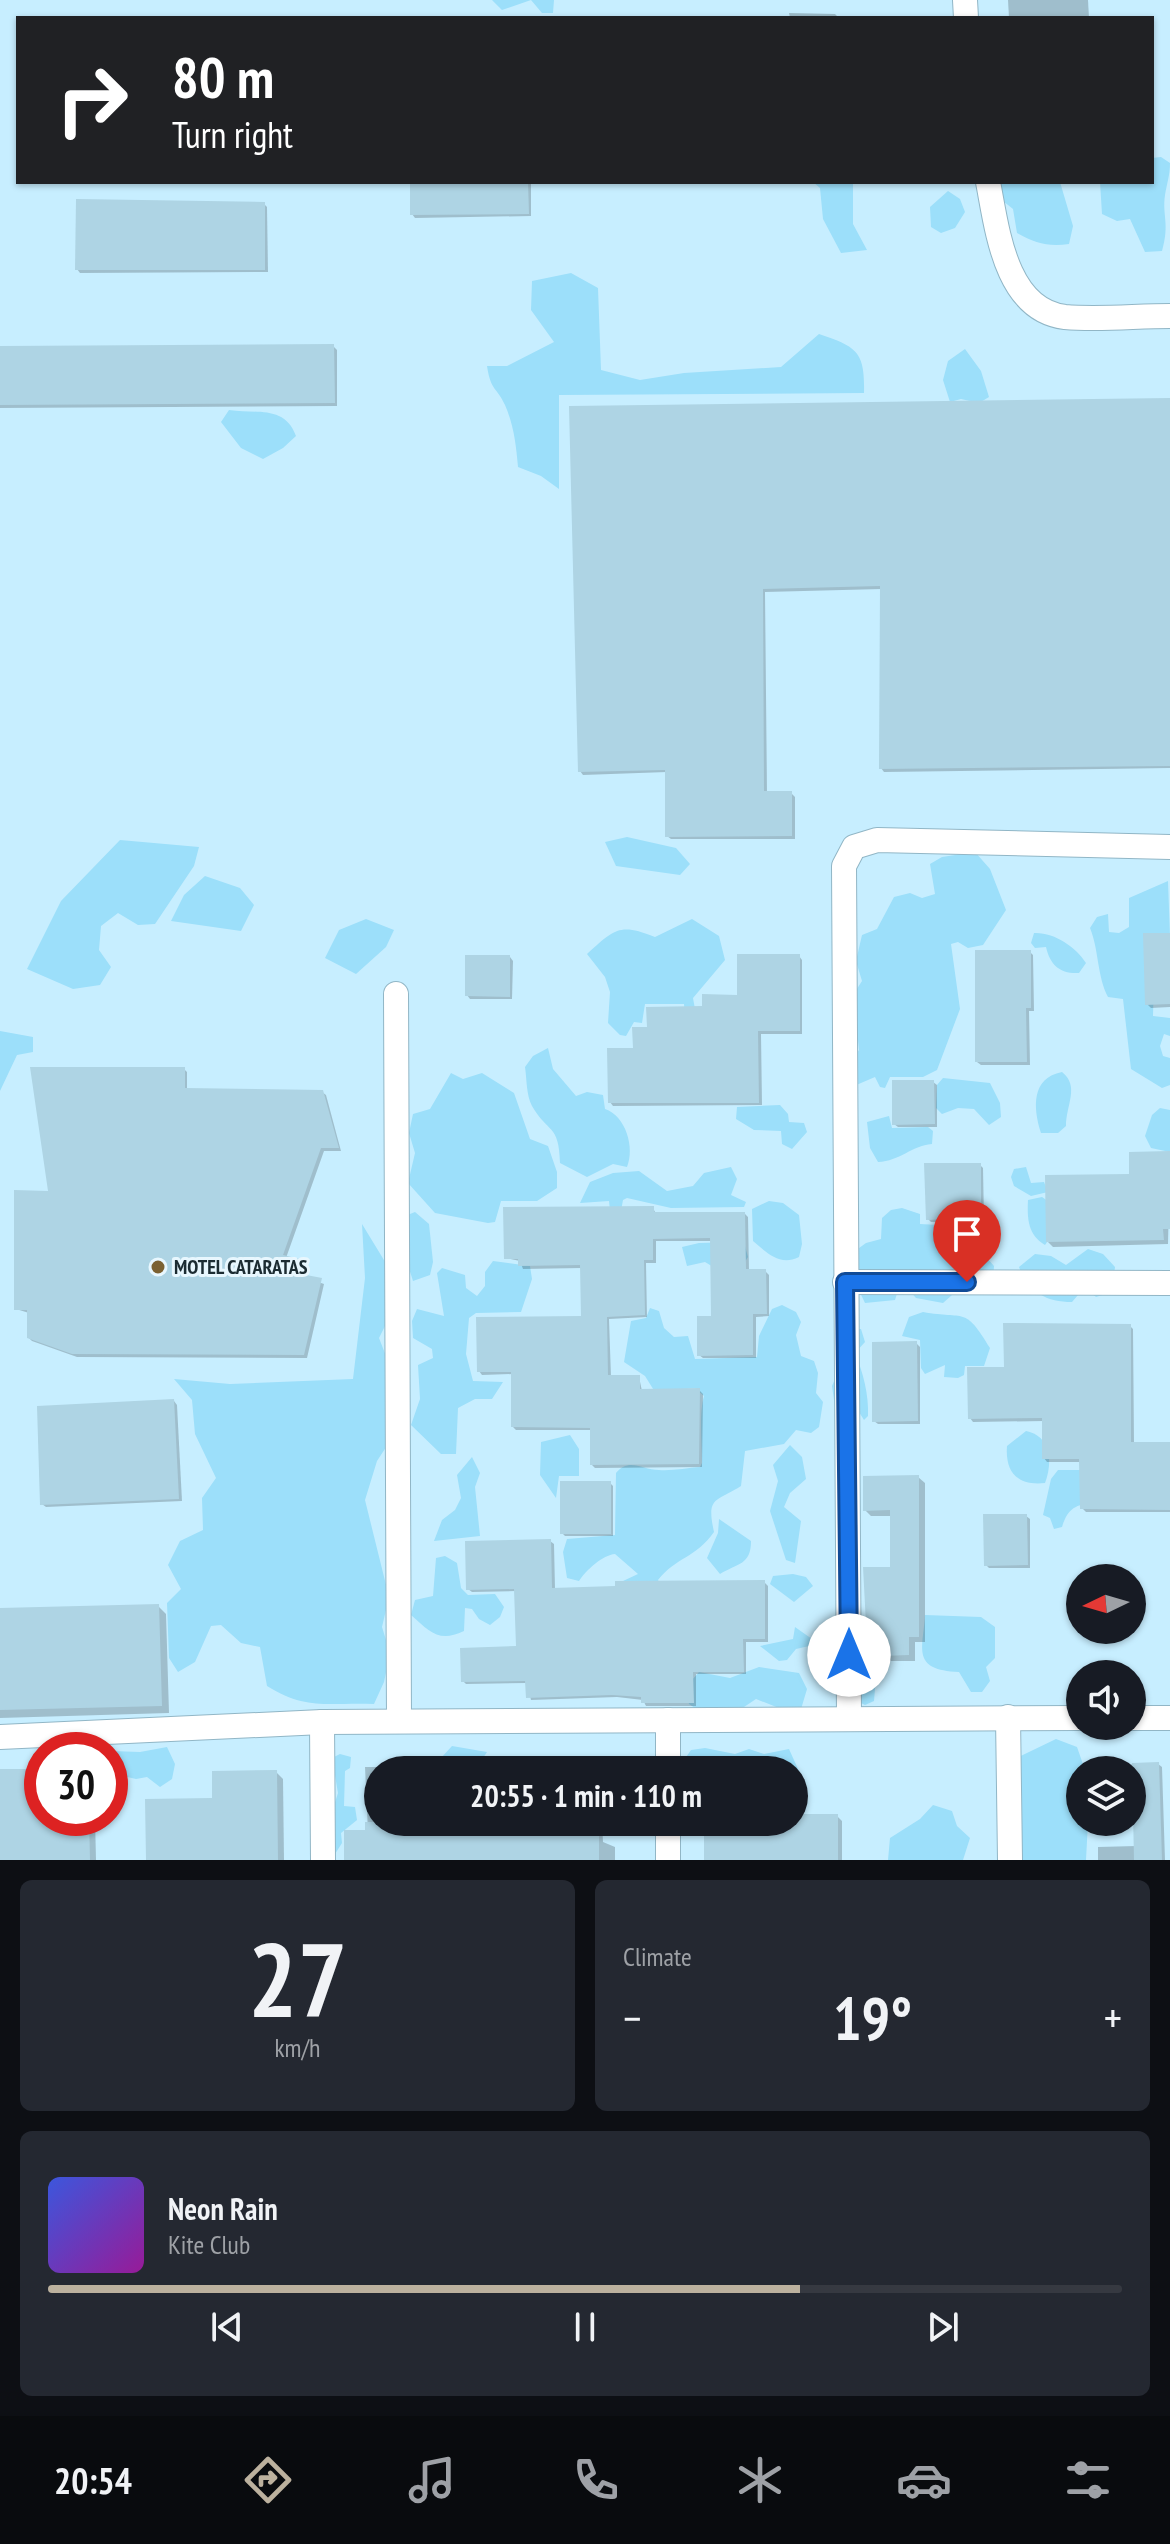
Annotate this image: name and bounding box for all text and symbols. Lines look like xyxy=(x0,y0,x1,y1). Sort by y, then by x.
text: 80 m xyxy=(172,41,274,113)
icon: right xyxy=(40,48,144,152)
text: Turn right xyxy=(172,111,293,158)
pin xyxy=(933,1200,1001,1282)
icon: arrive xyxy=(945,1212,989,1256)
place label: MOTEL CATARATAS xyxy=(174,1254,308,1280)
marker: MOTEL CATARATAS xyxy=(149,1258,167,1276)
north arrow xyxy=(1066,1564,1146,1644)
map controls xyxy=(1066,1564,1146,1836)
position arrow xyxy=(807,1613,891,1697)
button: sound xyxy=(1066,1660,1146,1740)
speed limit sign: 30 xyxy=(24,1732,128,1836)
button: layers xyxy=(1066,1756,1146,1836)
text: 20:55 · 1 min · 110 m xyxy=(470,1776,702,1815)
text: 27 xyxy=(248,1911,347,2046)
text: Climate xyxy=(623,1940,692,1973)
text: 19° xyxy=(833,1979,912,2057)
text: − xyxy=(623,1989,641,2046)
text: + xyxy=(1104,1989,1122,2046)
text: km/h xyxy=(274,2031,321,2064)
text: Neon Rain xyxy=(168,2189,278,2228)
text: Kite Club xyxy=(168,2228,250,2261)
icon: previous xyxy=(205,2305,249,2349)
icon: pause xyxy=(563,2305,607,2349)
icon: next xyxy=(921,2305,965,2349)
icon: directions xyxy=(240,2452,296,2508)
icon: music xyxy=(404,2452,460,2508)
icon: phone xyxy=(568,2452,624,2508)
icon: climate xyxy=(732,2452,788,2508)
icon: car xyxy=(896,2452,952,2508)
icon: filters xyxy=(1060,2452,1116,2508)
text: 20:54 xyxy=(54,2457,132,2504)

